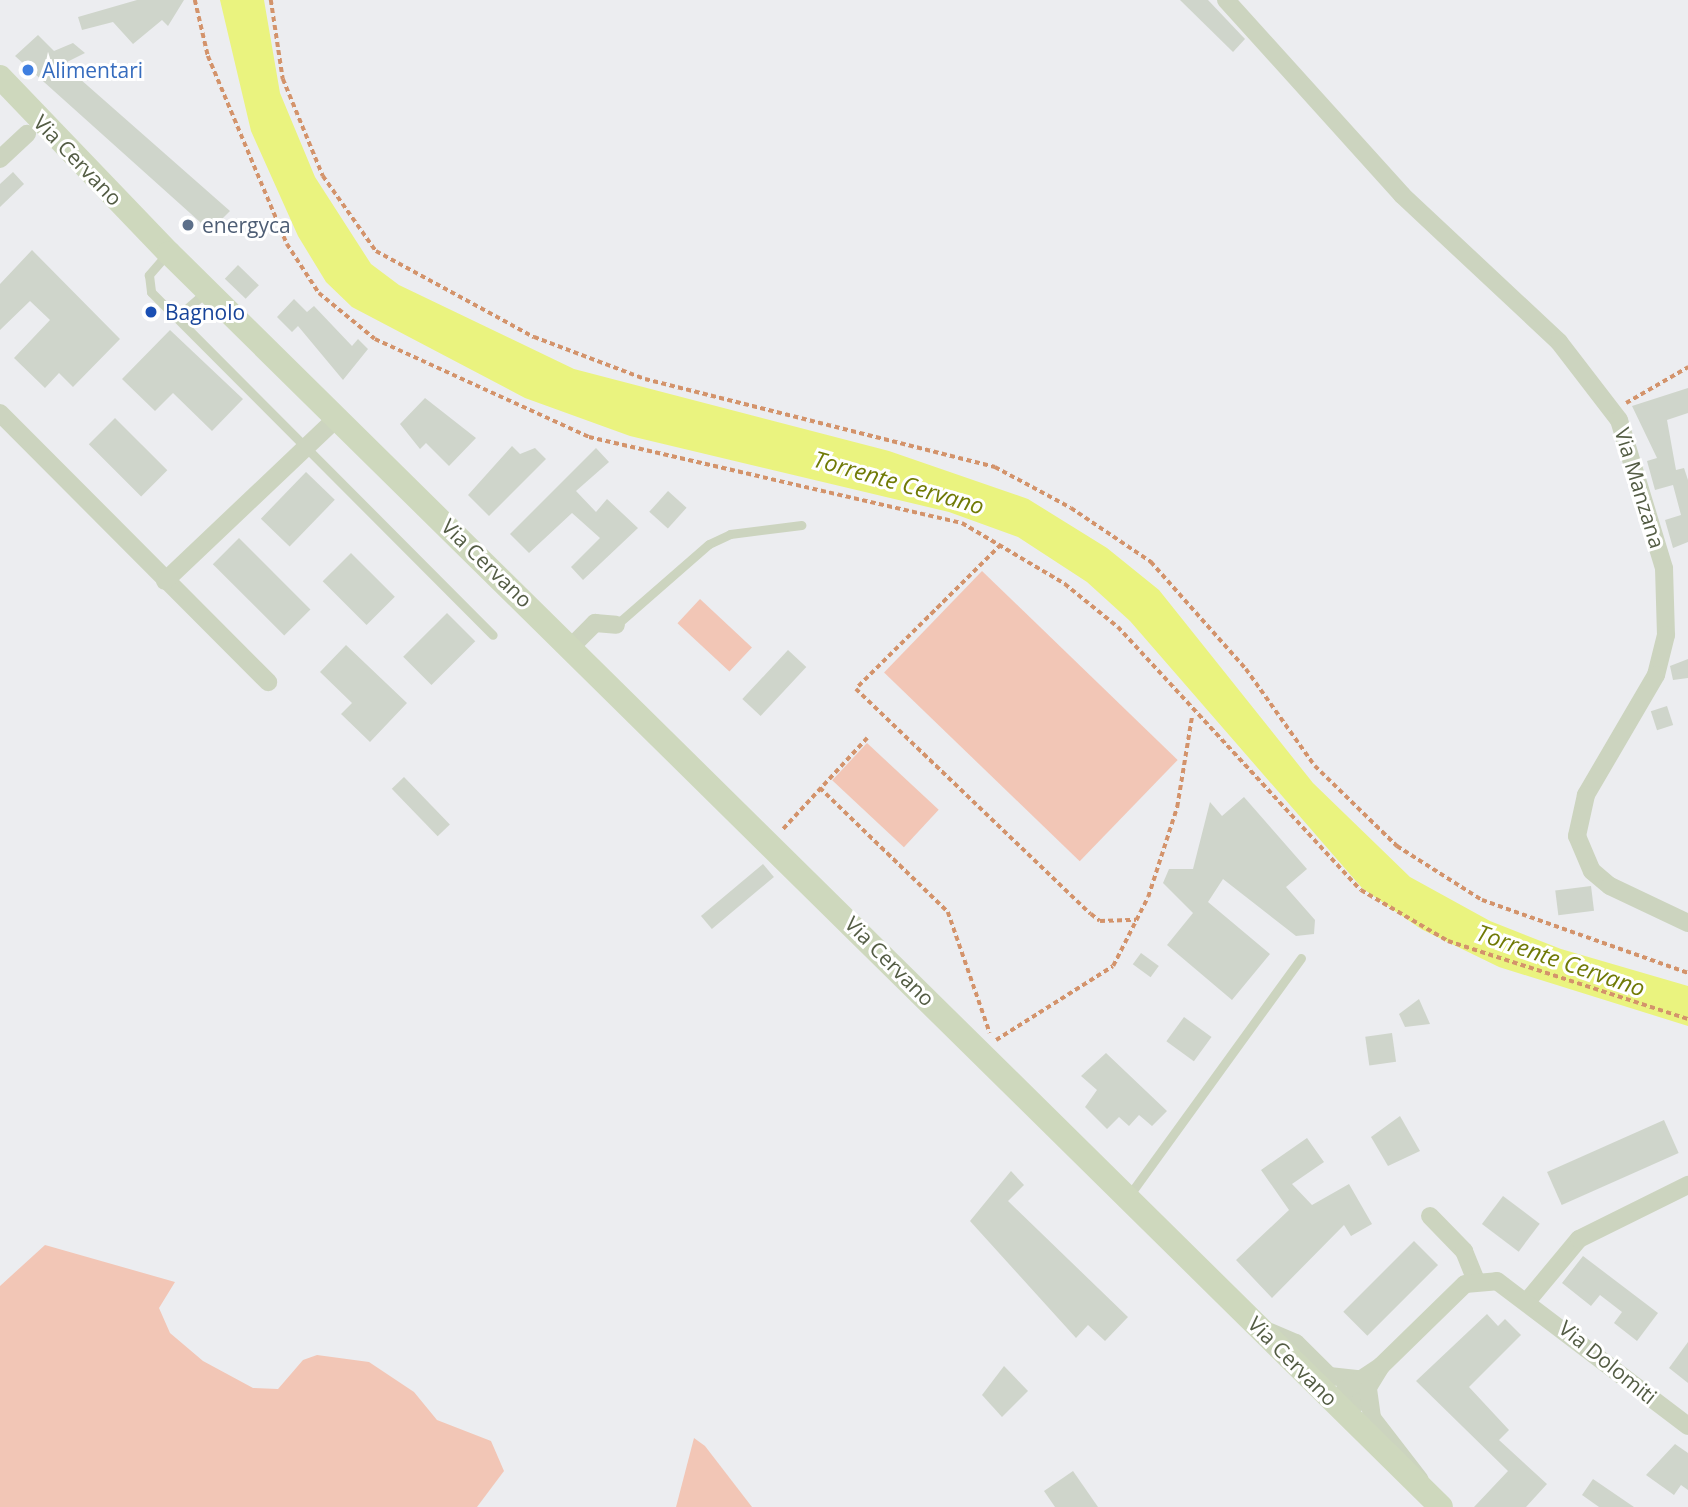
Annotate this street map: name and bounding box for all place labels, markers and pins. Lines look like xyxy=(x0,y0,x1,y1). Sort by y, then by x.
place label: Alimentari xyxy=(42,57,143,83)
marker: Alimentari xyxy=(20,62,36,78)
place label: energyca xyxy=(202,212,291,238)
marker: energyca xyxy=(180,217,196,233)
place label: Bagnolo xyxy=(165,299,245,325)
marker: Bagnolo xyxy=(143,304,159,320)

